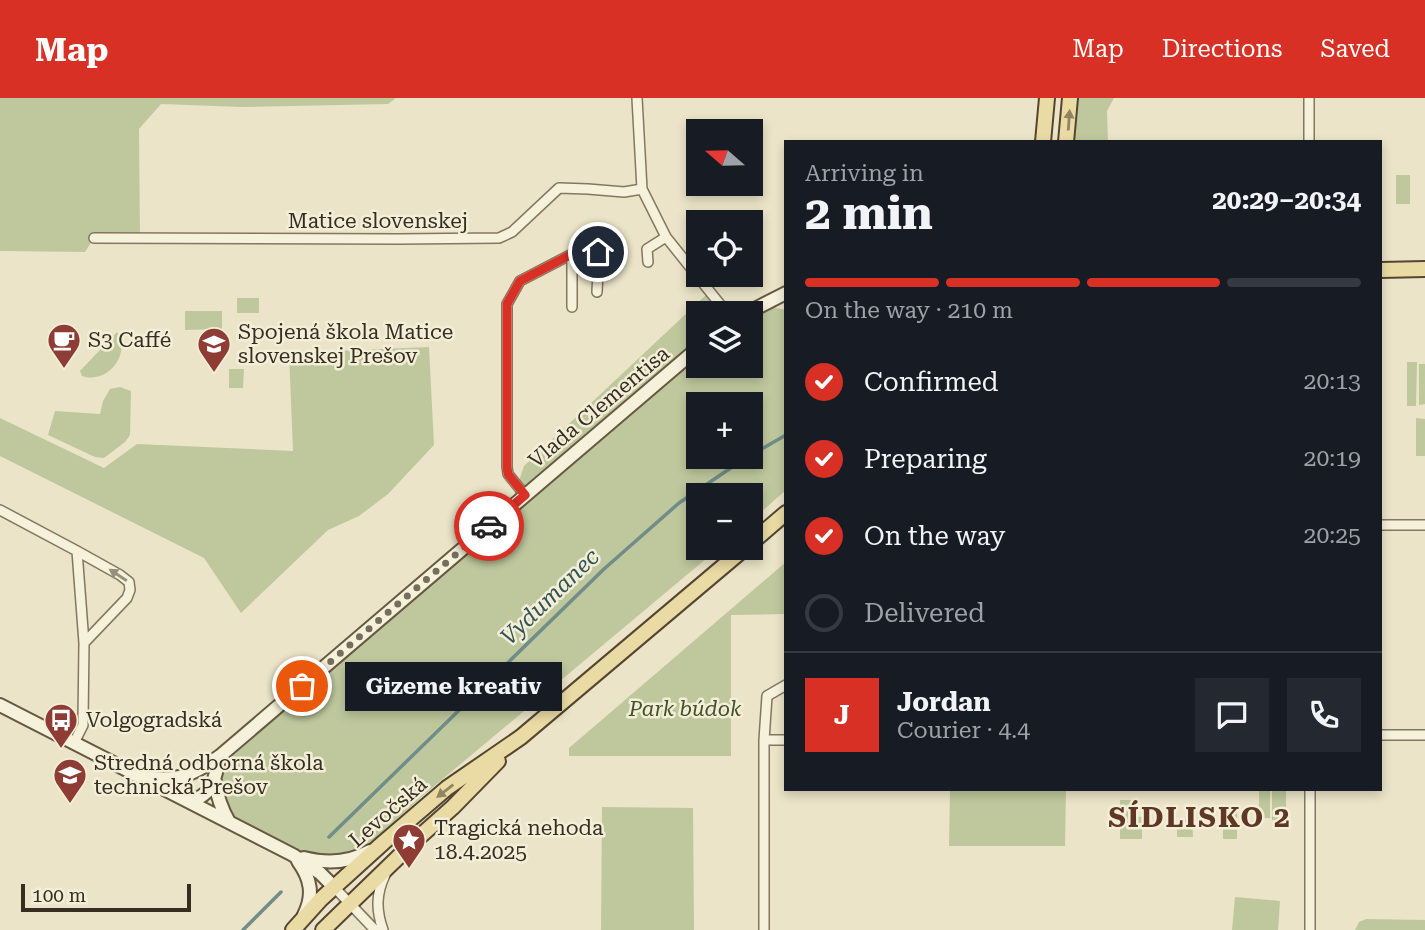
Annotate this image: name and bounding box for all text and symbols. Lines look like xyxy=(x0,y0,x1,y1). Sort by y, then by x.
text: Map xyxy=(35,30,109,69)
text: Map xyxy=(1072,35,1124,63)
text: Directions xyxy=(1162,35,1282,63)
text: Saved xyxy=(1320,35,1390,63)
one-way arrow xyxy=(1063,109,1074,131)
north arrow xyxy=(686,119,763,196)
map controls xyxy=(686,119,763,560)
text: Arriving in xyxy=(805,160,924,187)
text: 20:29–20:34 xyxy=(1212,185,1361,215)
text: 2 min xyxy=(805,186,933,240)
street label: Matice slovenskej xyxy=(288,209,468,233)
button: locate xyxy=(686,210,763,287)
pin xyxy=(568,222,628,282)
icon: home xyxy=(579,233,617,271)
text: On the way · 210 m xyxy=(805,297,1013,324)
button: layers xyxy=(686,301,763,378)
place label: Spojená škola Matice slovenskej Prešov xyxy=(238,320,453,368)
cafe icon: S3 Caffé xyxy=(45,321,83,370)
school or university icon: Spojená škola Matice slovenskej Prešov xyxy=(195,325,233,374)
place label: S3 Caffé xyxy=(88,328,171,352)
street label: Vlada Clementisa xyxy=(524,341,675,473)
icon: check xyxy=(805,363,843,401)
text: Confirmed xyxy=(864,367,999,397)
text: 20:13 xyxy=(1304,368,1361,395)
button: + xyxy=(686,392,763,469)
icon: check xyxy=(805,440,843,478)
text: Preparing xyxy=(864,444,987,474)
text: 20:19 xyxy=(1304,445,1361,472)
button: − xyxy=(686,483,763,560)
courier xyxy=(454,491,524,561)
icon: car xyxy=(470,507,508,545)
icon: check xyxy=(805,517,843,555)
text: On the way xyxy=(864,521,1005,551)
text: 20:25 xyxy=(1304,522,1361,549)
water label: Vydumanec xyxy=(495,543,605,651)
one-way arrow xyxy=(108,568,127,581)
text: Delivered xyxy=(864,598,985,628)
pin xyxy=(272,656,332,716)
callout: Gizeme kreativ xyxy=(344,662,561,710)
icon: bag xyxy=(283,667,321,705)
text: Gizeme kreativ xyxy=(366,673,541,700)
button: chat xyxy=(1195,678,1269,752)
button: phone xyxy=(1287,678,1361,752)
text: Jordan xyxy=(897,687,991,717)
park label: Park búdok xyxy=(628,697,742,721)
text: J xyxy=(834,700,850,730)
bus stop icon: Volgogradská xyxy=(42,701,80,750)
place label: Volgogradská xyxy=(86,708,223,732)
text: Courier · 4.4 xyxy=(897,717,1030,744)
place label: Stredná odborná škola technická Prešov xyxy=(94,751,324,799)
school or university icon: Stredná odborná škola technická Prešov xyxy=(51,756,89,805)
street label: Levočská xyxy=(344,771,432,852)
one-way arrow xyxy=(437,783,455,798)
district label: SÍDLISKO 2 xyxy=(1108,800,1292,834)
place label: Tragická nehoda 18.4.2025 xyxy=(434,816,604,864)
place icon: Tragická nehoda 18.4.2025 xyxy=(390,821,428,870)
scale bar xyxy=(21,881,191,913)
text: 100 m xyxy=(32,884,86,907)

